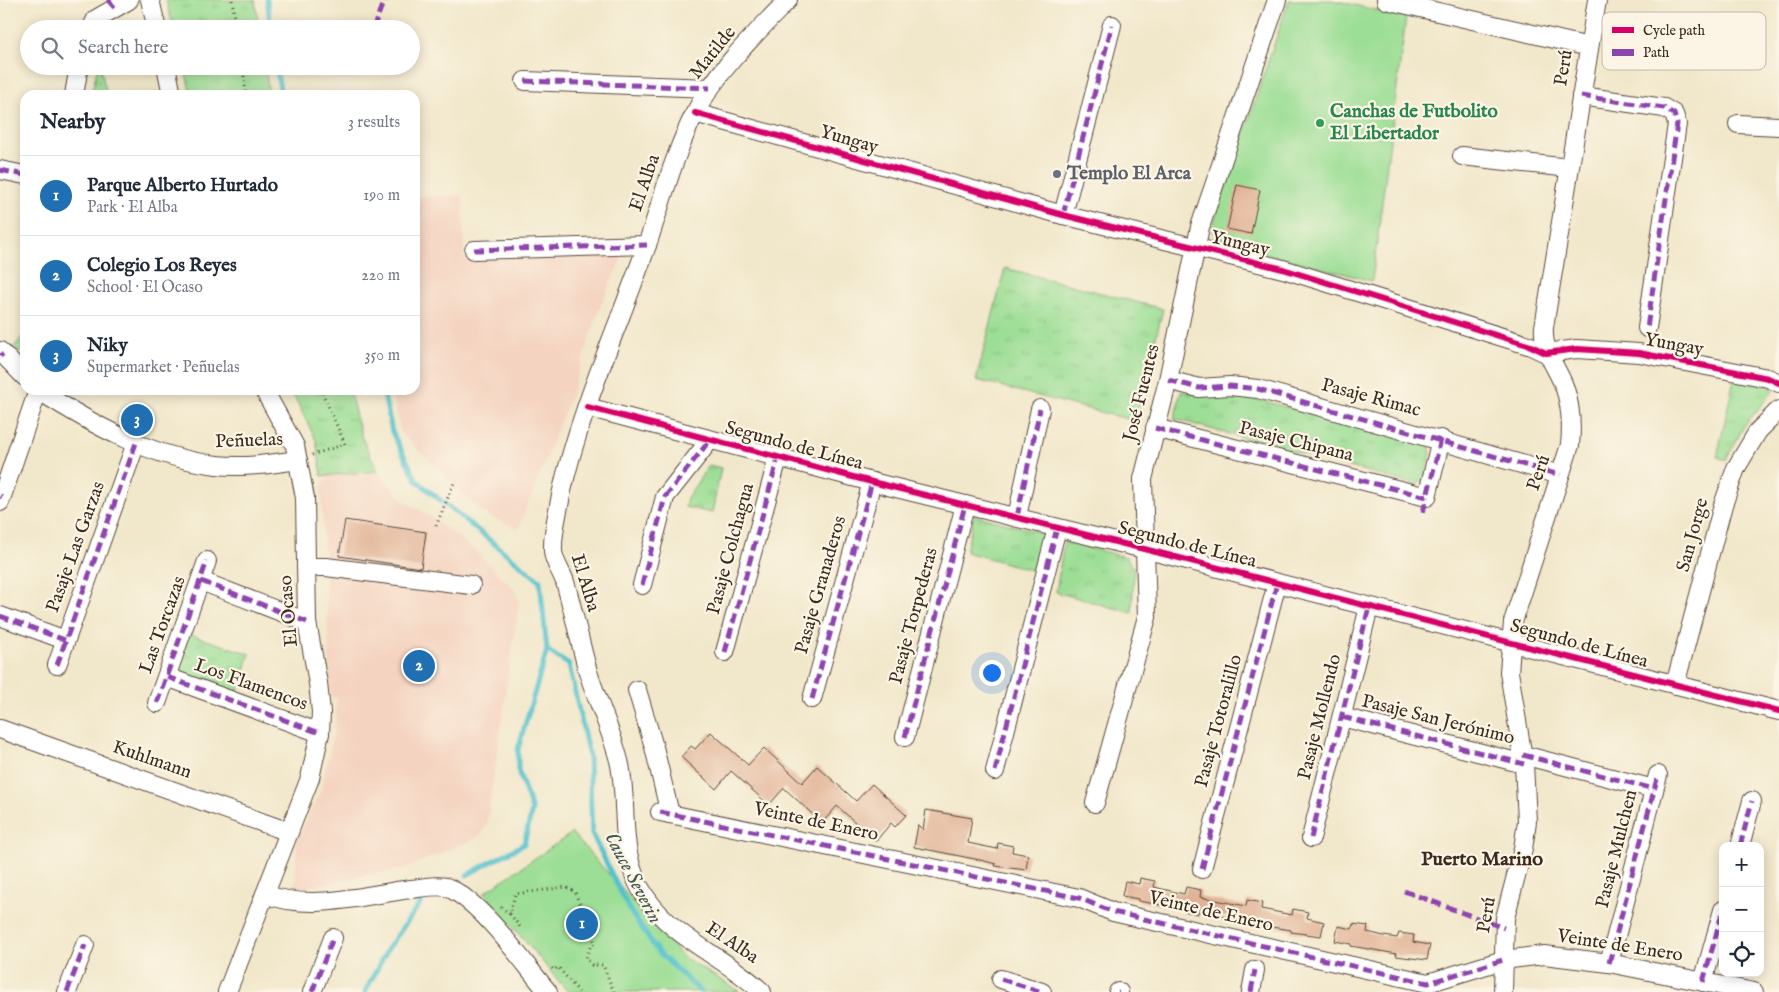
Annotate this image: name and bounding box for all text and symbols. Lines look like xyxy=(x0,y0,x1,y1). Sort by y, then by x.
legend xyxy=(1602,12,1766,70)
search box xyxy=(20,20,420,75)
street label: Matilde xyxy=(684,21,742,85)
text: Cycle path xyxy=(1643,22,1705,40)
icon: search xyxy=(38,34,66,62)
text: Search here xyxy=(78,36,169,60)
text: Path xyxy=(1643,44,1670,62)
street label: Perú xyxy=(1549,48,1579,88)
place label: Canchas de Futbolito El Libertador xyxy=(1330,100,1498,146)
text: Nearby xyxy=(40,109,105,136)
text: 3 results xyxy=(348,113,400,133)
marker: Canchas de Futbolito El Libertador xyxy=(1314,117,1326,129)
street label: Yungay xyxy=(817,120,882,160)
street label: El Alba xyxy=(624,150,666,215)
place label: Templo El Arca xyxy=(1066,162,1192,186)
marker: Templo El Arca xyxy=(1051,168,1063,180)
text: Parque Alberto Hurtado xyxy=(87,174,278,198)
text: 1 xyxy=(53,186,59,206)
text: 190 m xyxy=(363,186,400,206)
text: Park · El Alba xyxy=(87,198,178,218)
street label: Yungay xyxy=(1208,226,1272,263)
text: Colegio Los Reyes xyxy=(87,254,237,278)
text: 2 xyxy=(52,266,60,286)
text: 220 m xyxy=(361,266,400,286)
text: School · El Ocaso xyxy=(87,278,203,298)
street label: Yungay xyxy=(1642,328,1706,362)
text: Niky xyxy=(87,334,128,358)
street label: José Fuentes xyxy=(1118,342,1166,446)
text: 3 xyxy=(53,346,59,366)
text: 350 m xyxy=(365,346,400,366)
text: Supermarket · Peñuelas xyxy=(87,358,240,378)
street label: Pasaje Rimac xyxy=(1319,373,1423,423)
pin: 3 xyxy=(121,401,153,439)
street label: Segundo de Línea xyxy=(722,416,866,476)
street label: Pasaje Chipana xyxy=(1236,416,1356,468)
street label: Peñuelas xyxy=(215,428,283,454)
street label: Perú xyxy=(1522,452,1556,494)
street label: Pasaje Las Garzas xyxy=(41,478,111,616)
street label: Pasaje Colchagua xyxy=(702,480,760,617)
street label: San Jorge xyxy=(1672,495,1714,575)
street label: Pasaje Granaderos xyxy=(790,513,852,657)
street label: Segundo de Línea xyxy=(1115,516,1260,574)
street label: Pasaje Torpederas xyxy=(884,545,944,687)
street label: El Alba xyxy=(565,551,605,615)
street label: Las Torcazas xyxy=(134,573,192,677)
street label: El Ocaso xyxy=(274,574,304,648)
street label: Segundo de Línea xyxy=(1507,614,1651,674)
pin: 2 xyxy=(403,647,435,685)
street label: Pasaje Totoralillo xyxy=(1190,652,1248,790)
street label: Pasaje Mollendo xyxy=(1293,652,1347,782)
street label: Los Flamencos xyxy=(191,653,311,717)
your location xyxy=(979,660,1005,686)
street label: Pasaje San Jerónimo xyxy=(1359,689,1517,751)
street label: Kuhlmann xyxy=(109,735,195,785)
street label: Pasaje Mulchen xyxy=(1591,787,1643,911)
street label: Veinte de Enero xyxy=(750,797,881,847)
water label: Cauce Severin xyxy=(598,828,668,928)
map controls xyxy=(1719,842,1764,977)
button: + xyxy=(1719,842,1764,887)
district label: Puerto Marino xyxy=(1421,847,1543,872)
street label: Veinte de Enero xyxy=(1145,886,1276,938)
button: − xyxy=(1719,887,1764,932)
street label: Perú xyxy=(1472,895,1502,935)
pin: 1 xyxy=(566,905,598,943)
street label: El Alba xyxy=(701,917,764,970)
street label: Veinte de Enero xyxy=(1554,924,1685,968)
button: locate xyxy=(1719,932,1764,977)

